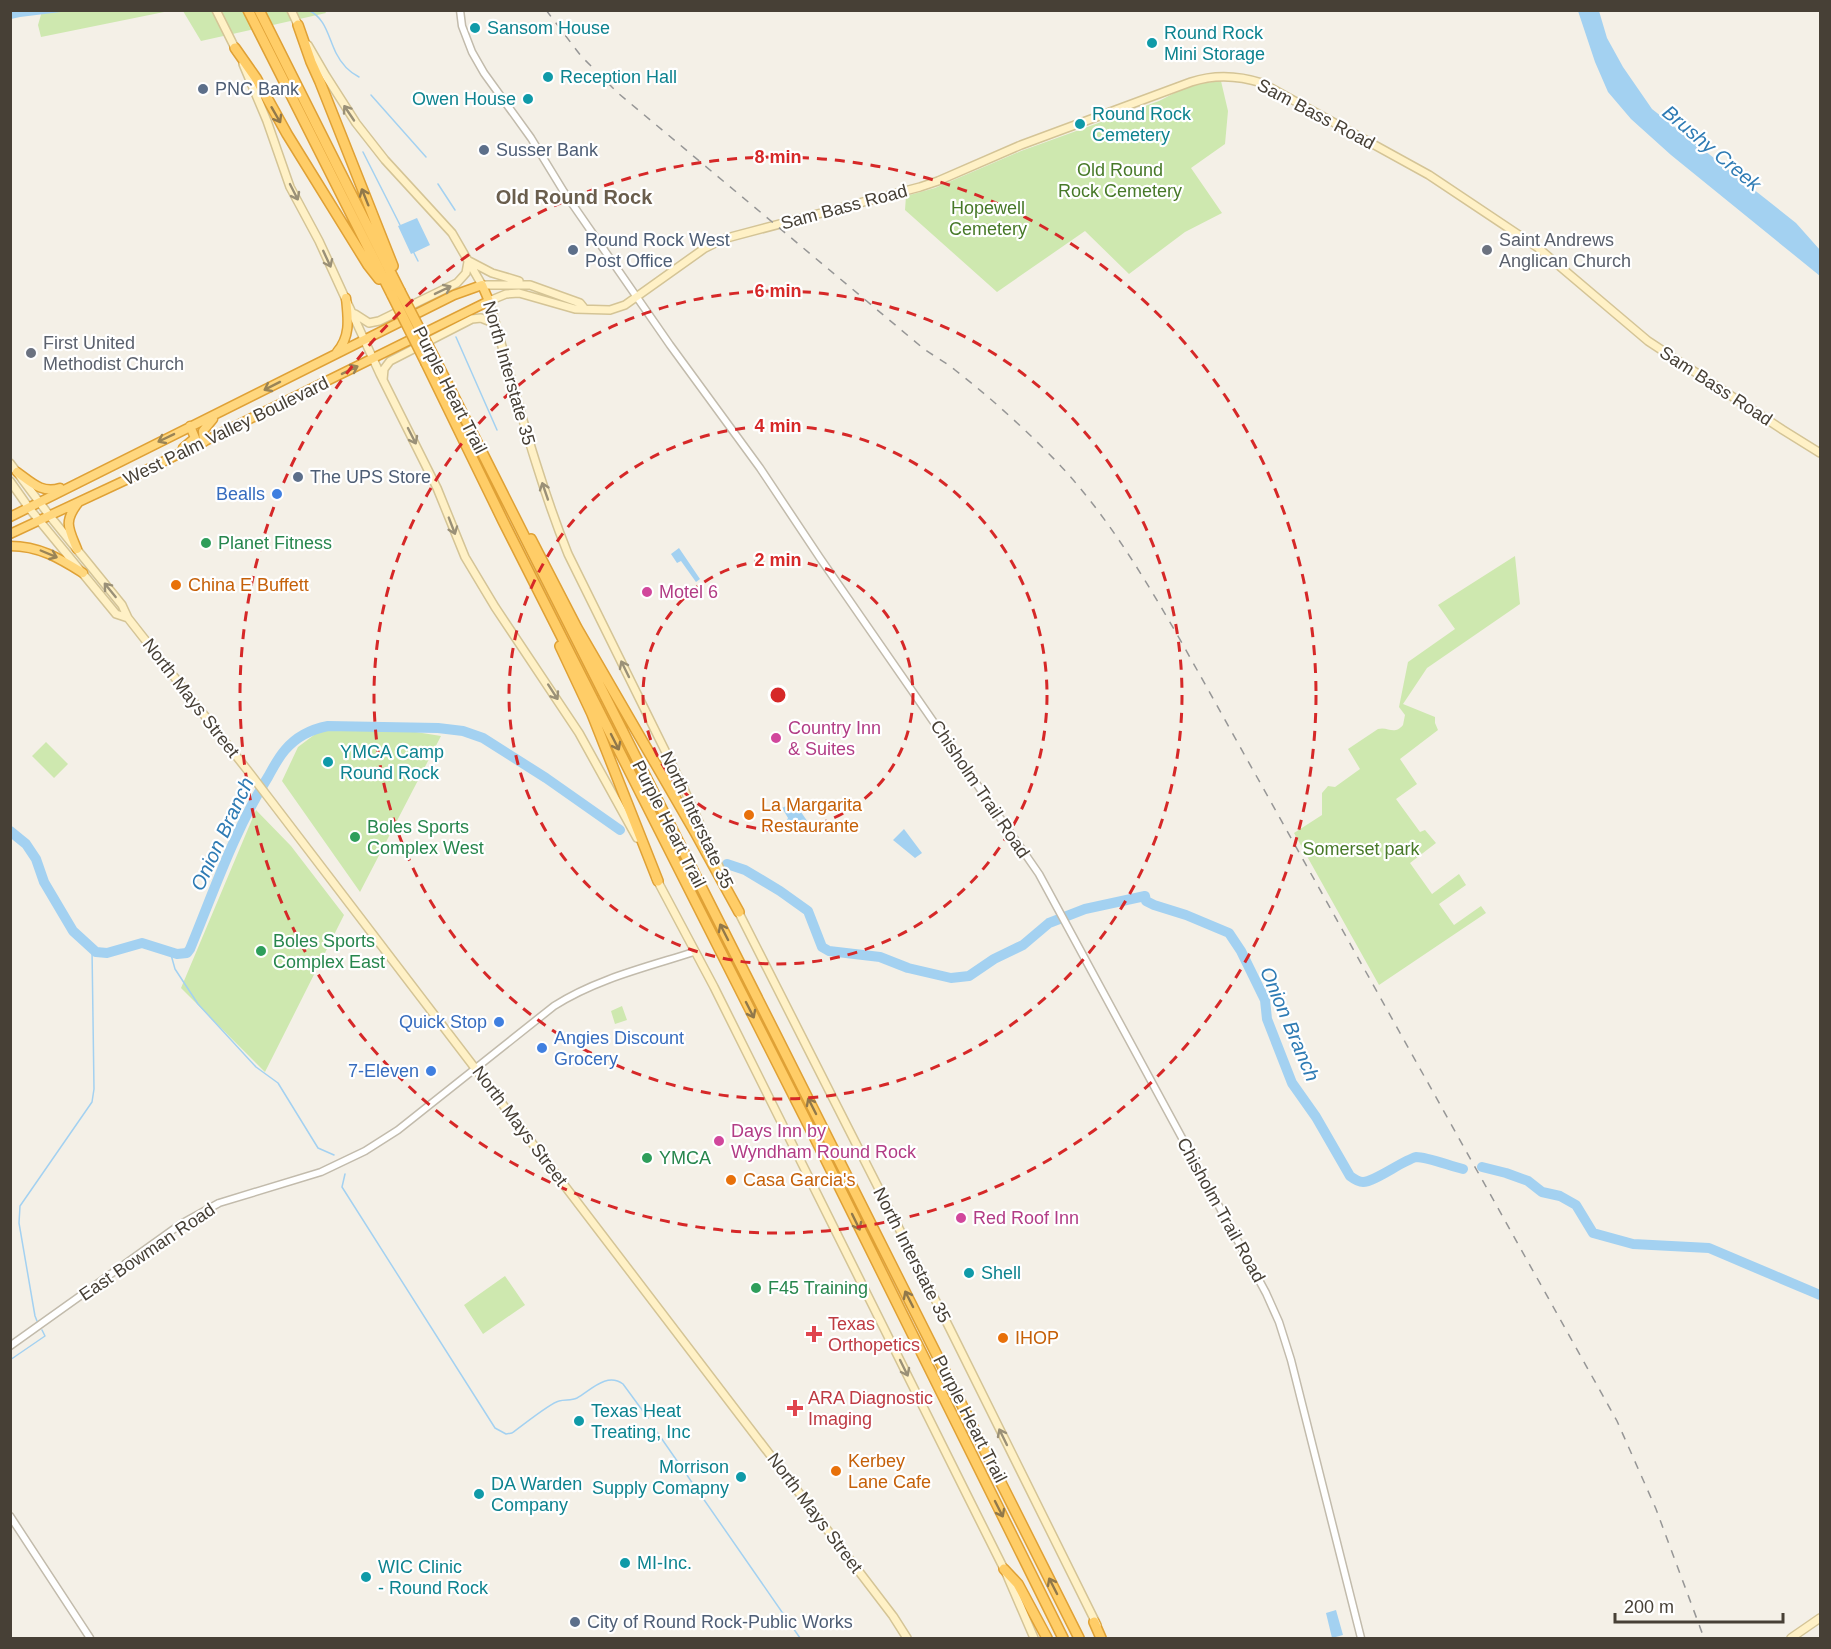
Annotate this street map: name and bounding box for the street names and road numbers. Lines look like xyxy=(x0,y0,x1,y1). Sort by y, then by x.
street label: Sam Bass Road xyxy=(1254,75,1378,153)
street label: Sam Bass Road xyxy=(779,181,909,233)
street label: North Interstate 35 xyxy=(479,299,539,447)
street label: Purple Heart Trail xyxy=(409,323,491,457)
street label: Sam Bass Road xyxy=(1656,342,1776,430)
street label: West Palm Valley Boulevard xyxy=(120,373,332,489)
street label: North Mays Street xyxy=(138,635,244,761)
street label: Chisholm Trail Road xyxy=(926,716,1034,862)
street label: North Interstate 35 xyxy=(656,748,738,892)
street label: Purple Heart Trail xyxy=(628,757,710,891)
street label: North Mays Street xyxy=(468,1062,572,1190)
street label: Chisholm Trail Road xyxy=(1173,1134,1269,1286)
street label: North Interstate 35 xyxy=(869,1184,955,1326)
street label: East Bowman Road xyxy=(75,1199,219,1305)
street label: Purple Heart Trail xyxy=(929,1352,1011,1486)
street label: North Mays Street xyxy=(763,1449,867,1577)

